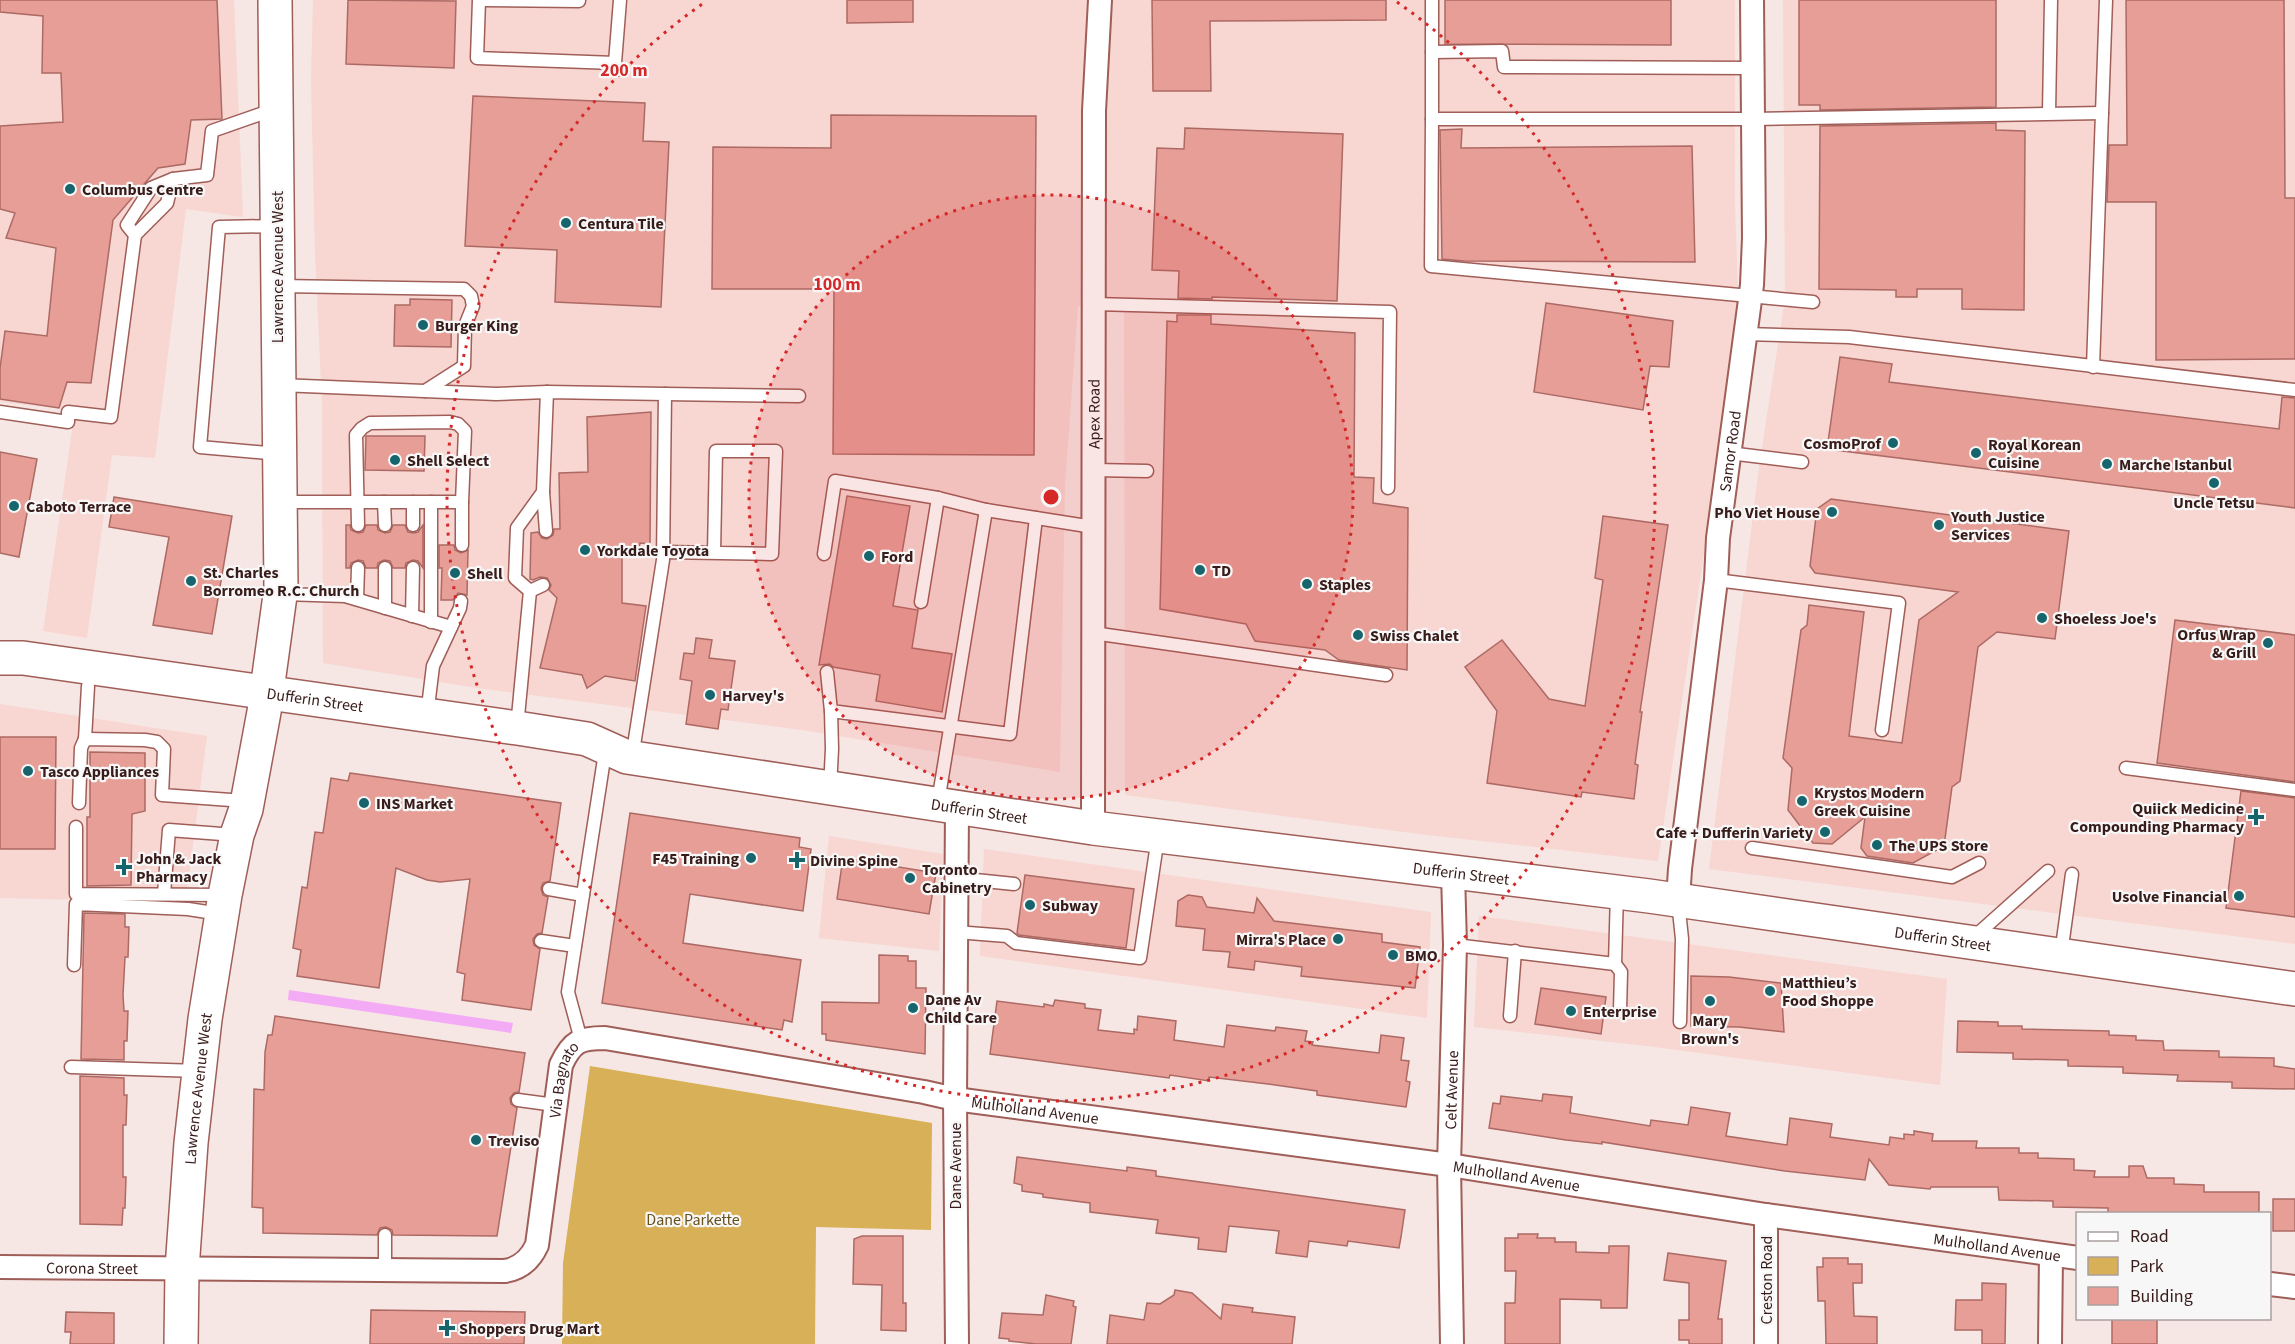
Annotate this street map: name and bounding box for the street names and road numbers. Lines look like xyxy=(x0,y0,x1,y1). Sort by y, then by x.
street label: Lawrence Avenue West xyxy=(267,190,289,343)
street label: Apex Road xyxy=(1084,379,1106,449)
street label: Samor Road xyxy=(1714,409,1747,493)
street label: Dufferin Street xyxy=(265,683,365,718)
street label: Dufferin Street xyxy=(929,793,1029,830)
street label: Dufferin Street xyxy=(1412,857,1511,891)
street label: Dufferin Street xyxy=(1893,921,1993,957)
street label: Lawrence Avenue West xyxy=(179,1011,218,1165)
street label: Via Bagnato xyxy=(544,1036,584,1120)
street label: Celt Avenue xyxy=(1440,1050,1464,1130)
street label: Mulholland Avenue xyxy=(970,1091,1100,1130)
street label: Dane Avenue xyxy=(945,1122,967,1210)
street label: Mulholland Avenue xyxy=(1451,1156,1581,1198)
street label: Mulholland Avenue xyxy=(1932,1228,2062,1268)
street label: Creston Road xyxy=(1756,1235,1778,1325)
street label: Corona Street xyxy=(46,1257,139,1280)

